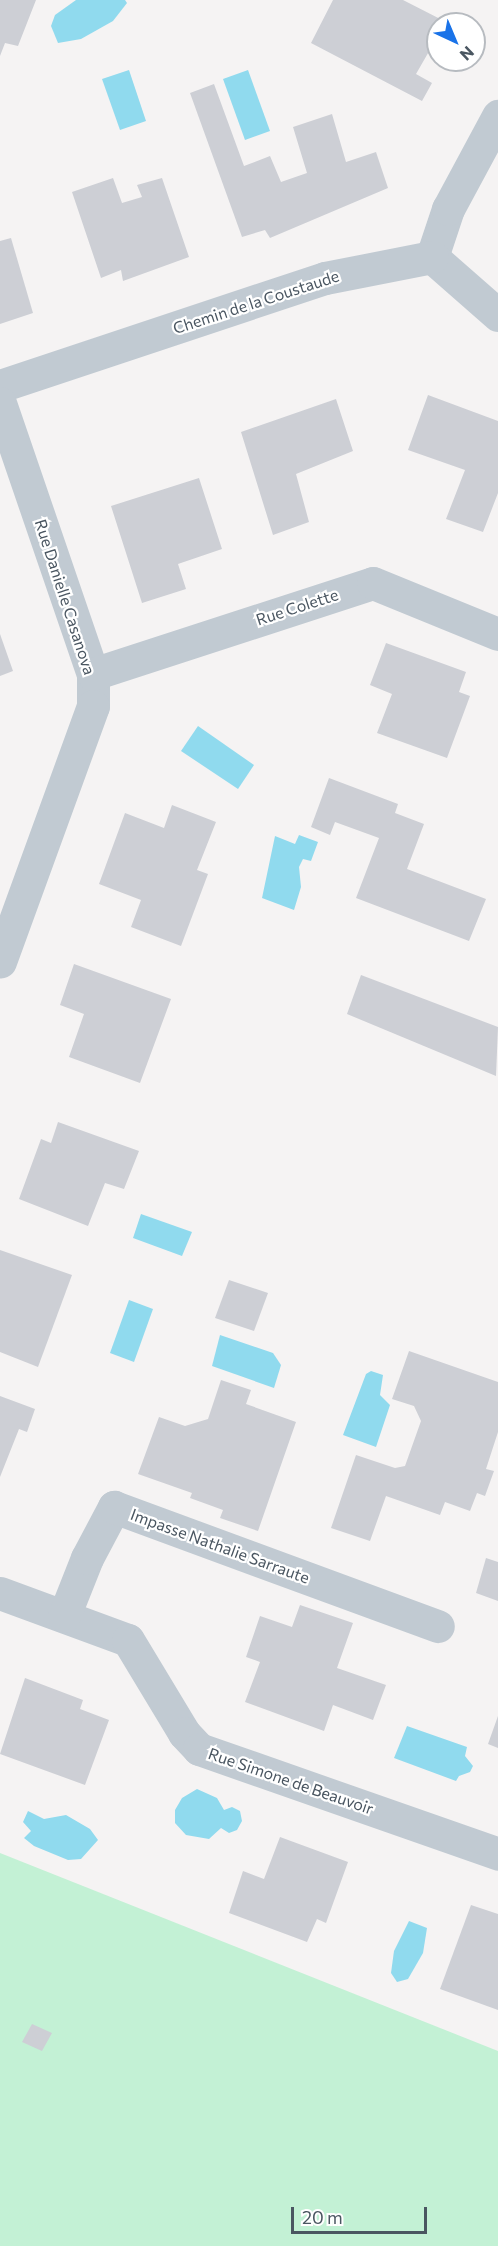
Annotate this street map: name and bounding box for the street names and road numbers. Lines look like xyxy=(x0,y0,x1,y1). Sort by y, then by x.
street label: Chemin de la Coustaude xyxy=(171,266,341,338)
street label: Rue Danielle Casanova xyxy=(31,517,99,677)
street label: Rue Colette xyxy=(253,585,341,629)
street label: Impasse Nathalie Sarraute xyxy=(128,1505,312,1587)
street label: Rue Simone de Beauvoir xyxy=(206,1744,376,1818)

